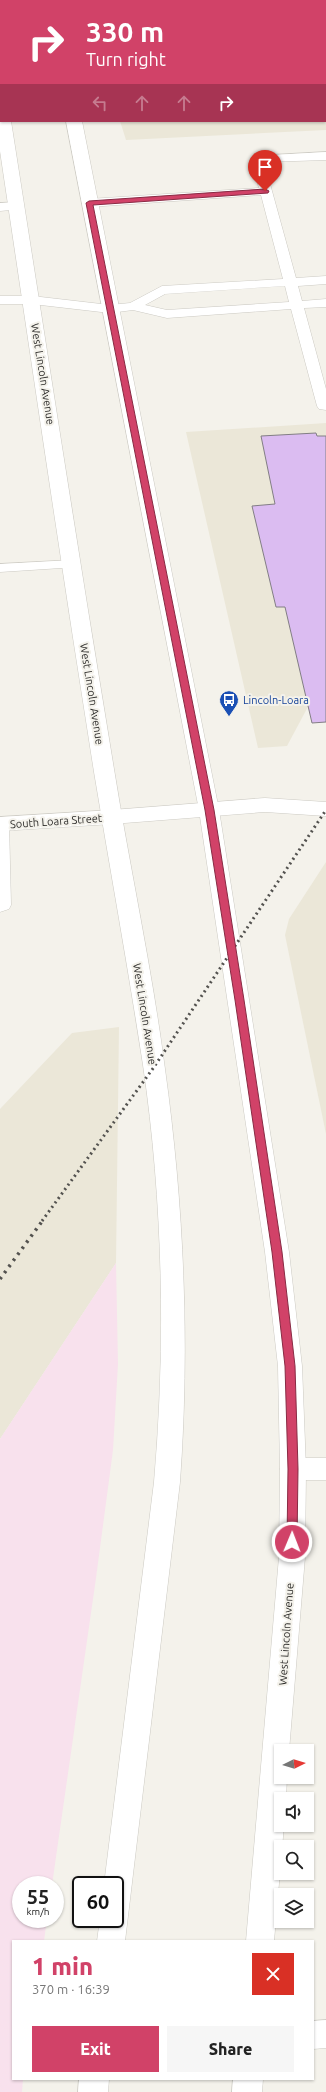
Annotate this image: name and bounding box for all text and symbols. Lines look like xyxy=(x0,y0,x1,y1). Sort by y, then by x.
icon: right xyxy=(20,16,72,68)
text: 330 m xyxy=(86,16,164,47)
text: Turn right xyxy=(86,49,166,69)
icon: left xyxy=(89,92,111,114)
icon: ahead xyxy=(131,92,153,114)
icon: ahead xyxy=(173,92,195,114)
icon: right xyxy=(215,92,237,114)
pin xyxy=(248,150,282,191)
icon: arrive xyxy=(254,156,276,178)
street label: West Lincoln Avenue xyxy=(29,322,57,426)
street label: West Lincoln Avenue xyxy=(78,642,106,746)
bus stop icon: Lincoln-Loara xyxy=(218,689,240,717)
place label: Lincoln-Loara xyxy=(243,694,309,706)
street label: South Loara Street xyxy=(10,812,103,830)
street label: West Lincoln Avenue xyxy=(131,962,159,1066)
position arrow xyxy=(271,1521,313,1563)
street label: West Lincoln Avenue xyxy=(276,1582,296,1686)
north arrow xyxy=(274,1744,314,1784)
map controls xyxy=(274,1744,314,1928)
button: sound xyxy=(274,1792,314,1832)
button: search xyxy=(274,1840,314,1880)
speed limit sign: 60 xyxy=(72,1876,124,1928)
text: 55 xyxy=(27,1885,49,1908)
button: layers xyxy=(274,1888,314,1928)
text: km/h xyxy=(26,1906,50,1917)
text: 1 min xyxy=(32,1953,93,1980)
button: close xyxy=(252,1953,294,1995)
text: 370 m · 16:39 xyxy=(32,1982,110,1996)
button: Exit xyxy=(32,2026,159,2072)
button: Share xyxy=(167,2026,294,2072)

